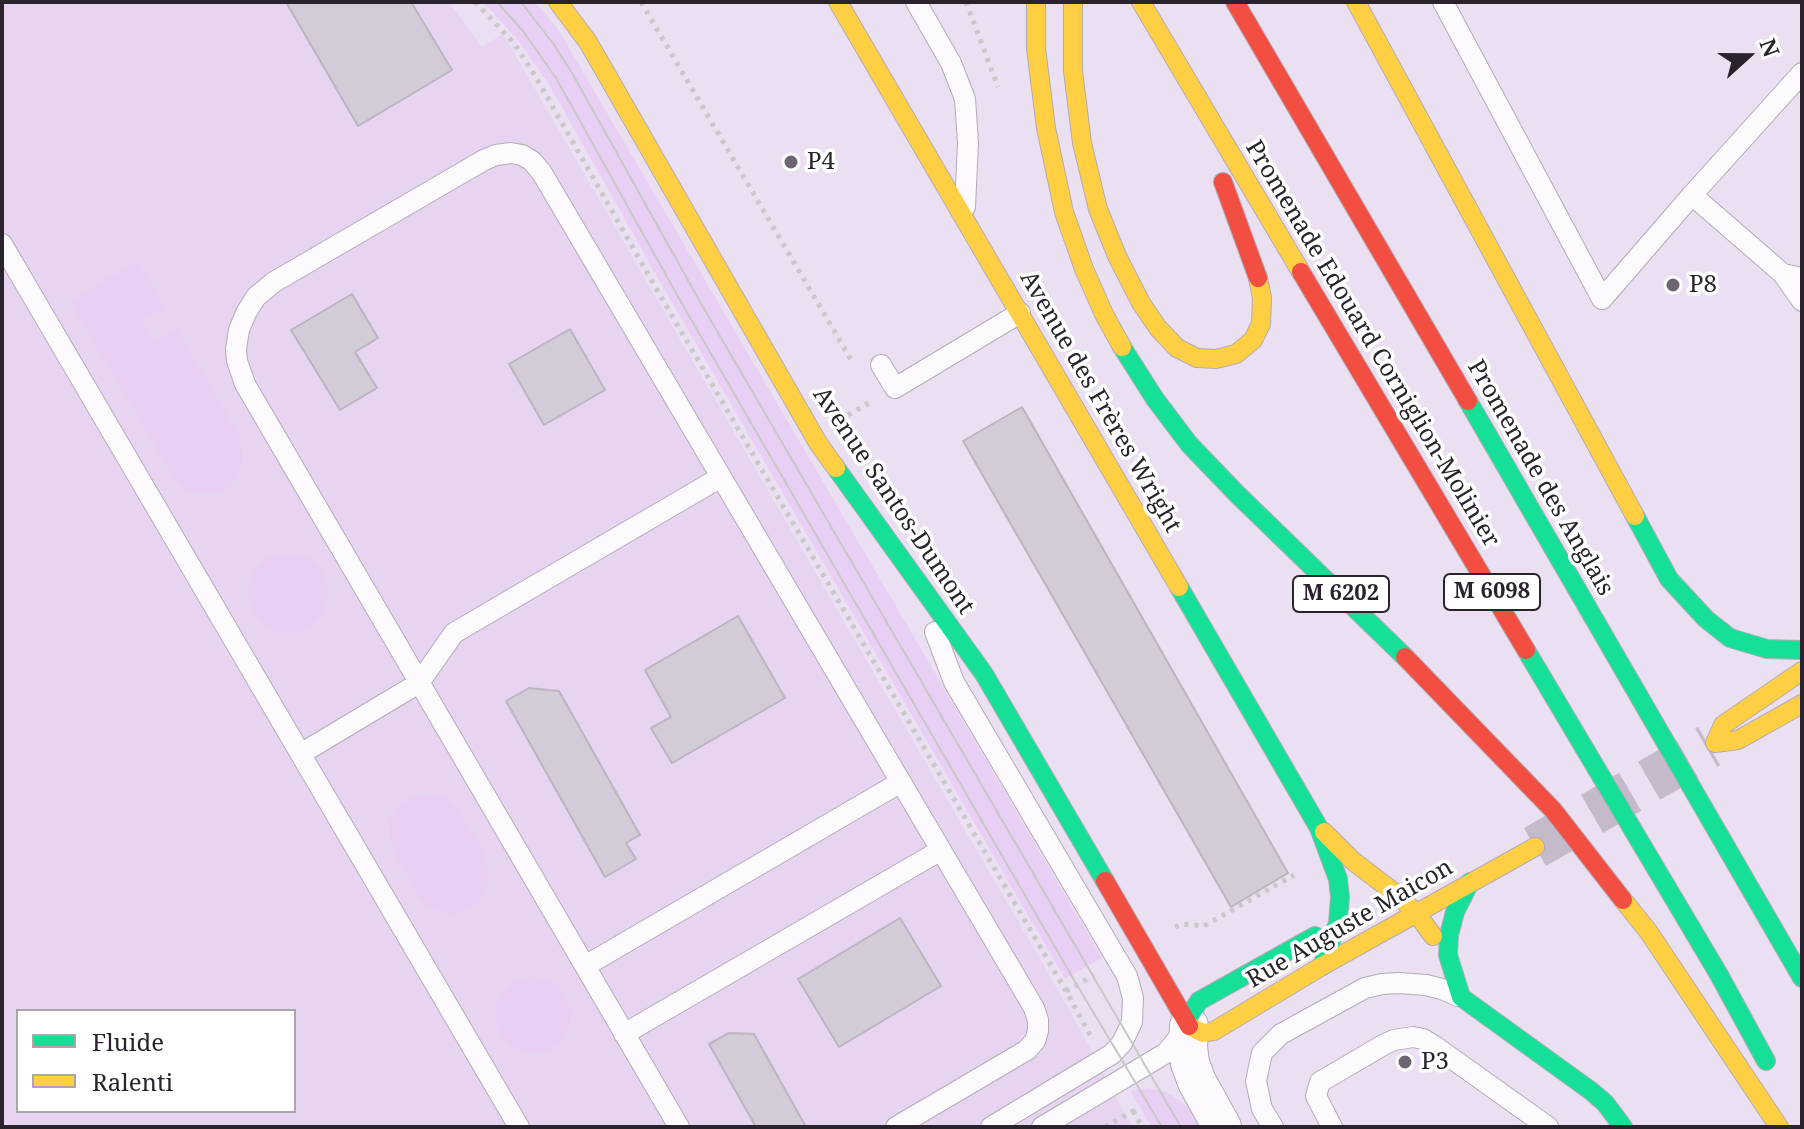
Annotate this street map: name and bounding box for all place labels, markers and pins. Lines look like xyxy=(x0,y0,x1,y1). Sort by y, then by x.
place label: P4 xyxy=(807,148,835,176)
marker: P4 xyxy=(782,153,800,171)
place label: P8 xyxy=(1689,271,1717,299)
marker: P8 xyxy=(1664,276,1682,294)
place label: P3 xyxy=(1421,1048,1449,1076)
marker: P3 xyxy=(1396,1053,1414,1071)

